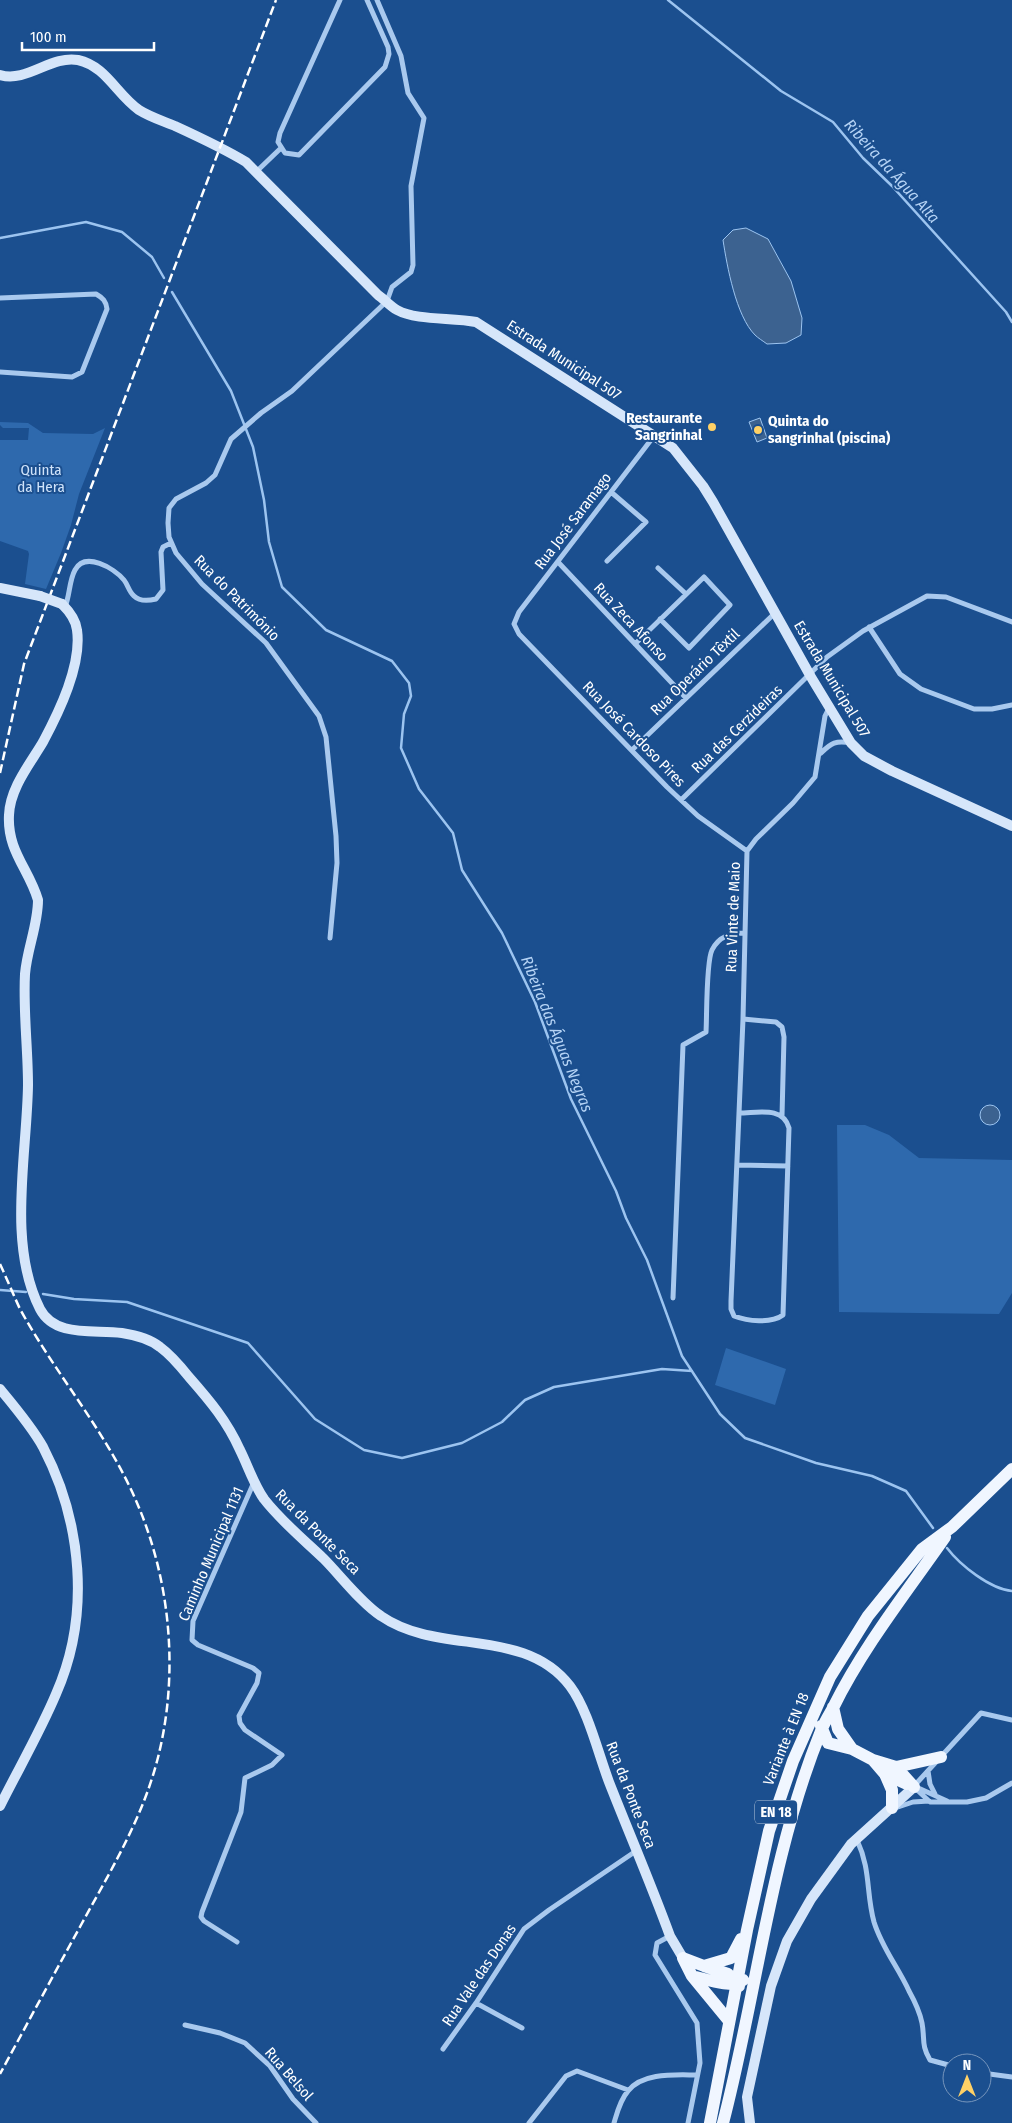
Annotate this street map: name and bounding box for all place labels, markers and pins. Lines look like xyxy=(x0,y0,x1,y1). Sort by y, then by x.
place label: Restaurante Sangrinhal xyxy=(626,409,703,444)
place label: Quinta do sangrinhal (piscina) xyxy=(768,412,891,447)
marker: Restaurante Sangrinhal xyxy=(706,421,718,433)
marker: Quinta do sangrinhal (piscina) xyxy=(752,424,764,436)

